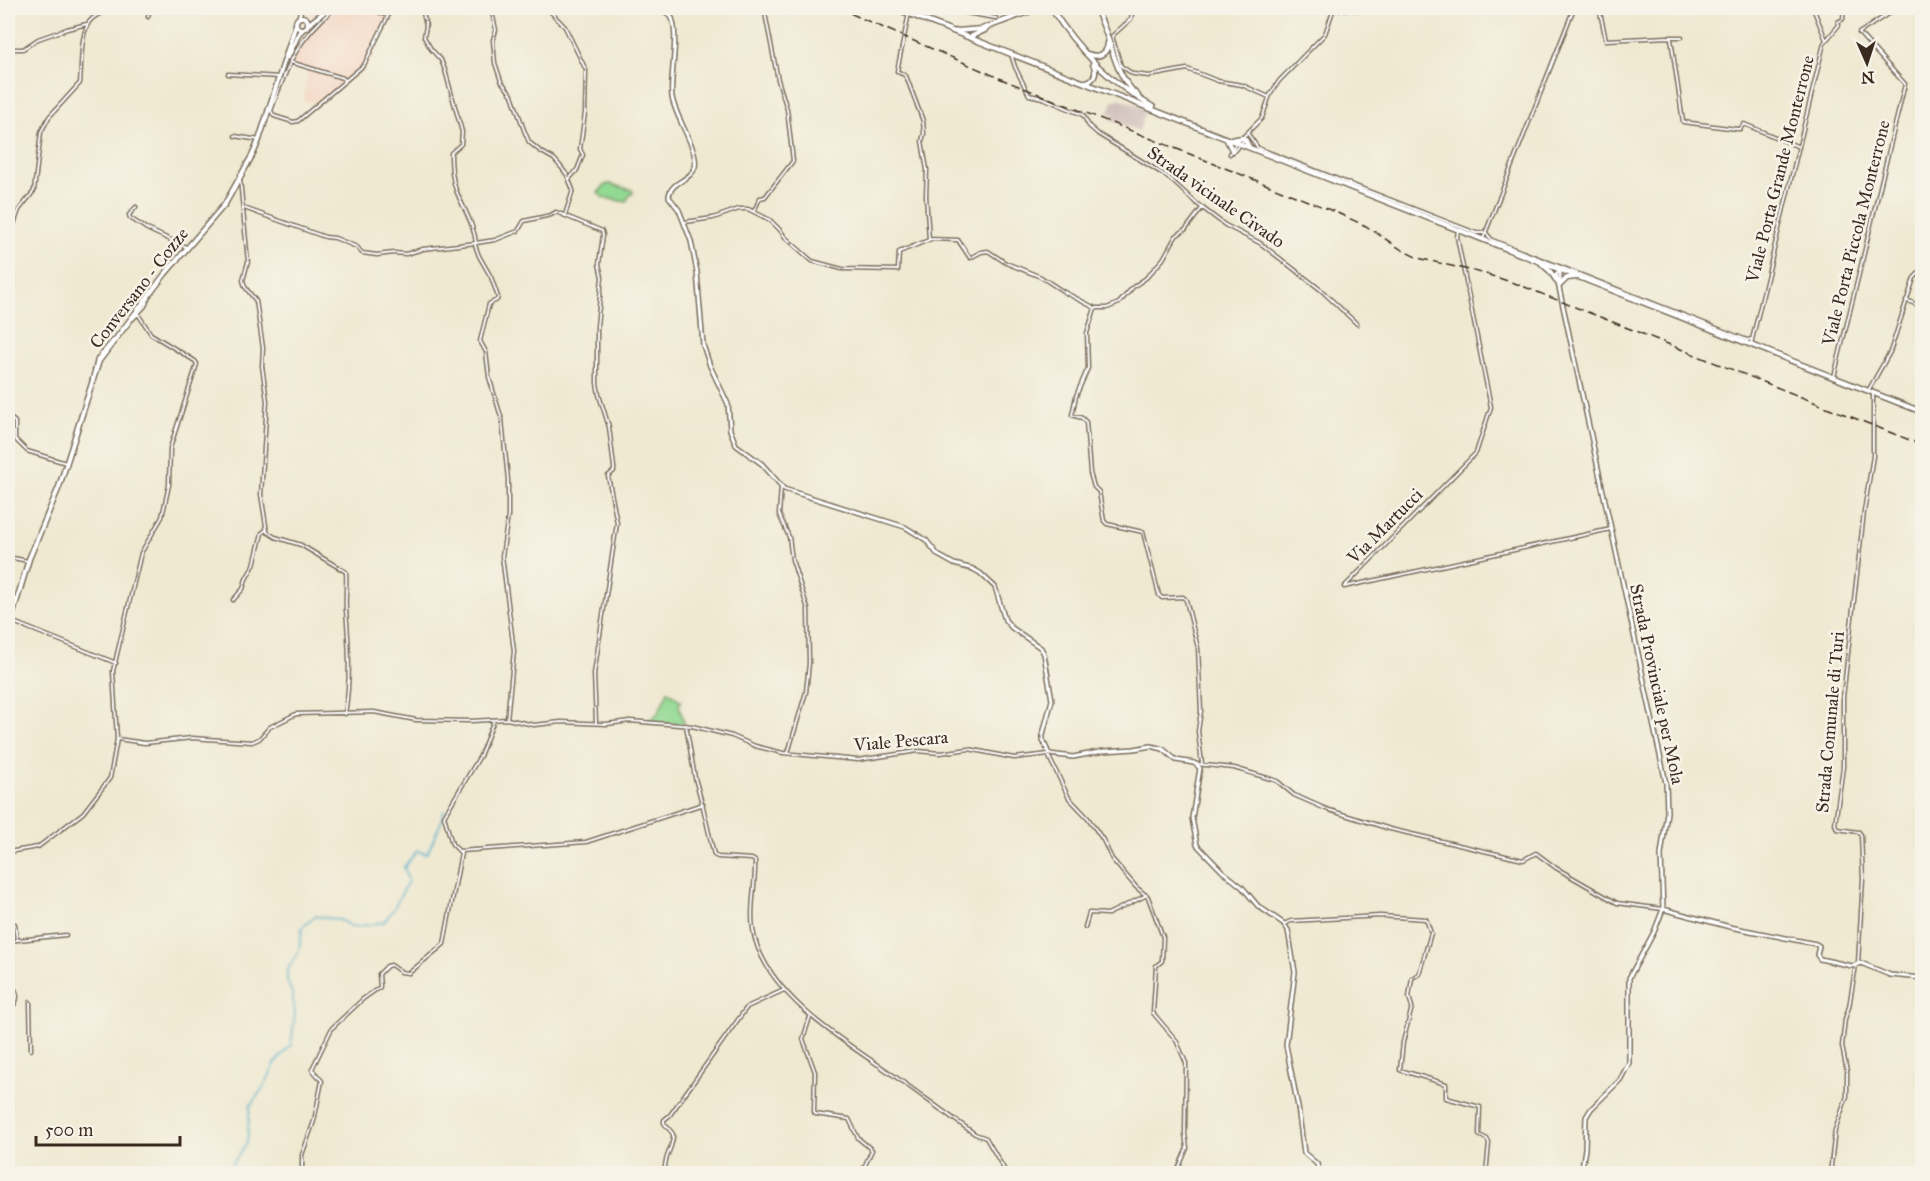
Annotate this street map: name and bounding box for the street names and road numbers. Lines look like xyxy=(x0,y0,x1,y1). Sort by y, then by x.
street label: Viale Porta Grande Monterrone xyxy=(1741,53,1819,286)
street label: Viale Porta Piccola Monterrone xyxy=(1817,118,1895,349)
street label: Strada vicinale Civado xyxy=(1143,141,1289,253)
street label: Conversano - Cozze xyxy=(85,223,193,353)
street label: Via Martucci xyxy=(1342,484,1427,569)
street label: Strada Provinciale per Mola xyxy=(1625,582,1689,787)
street label: Strada Comunale di Turi xyxy=(1811,630,1849,814)
street label: Viale Pescara xyxy=(852,726,950,756)

